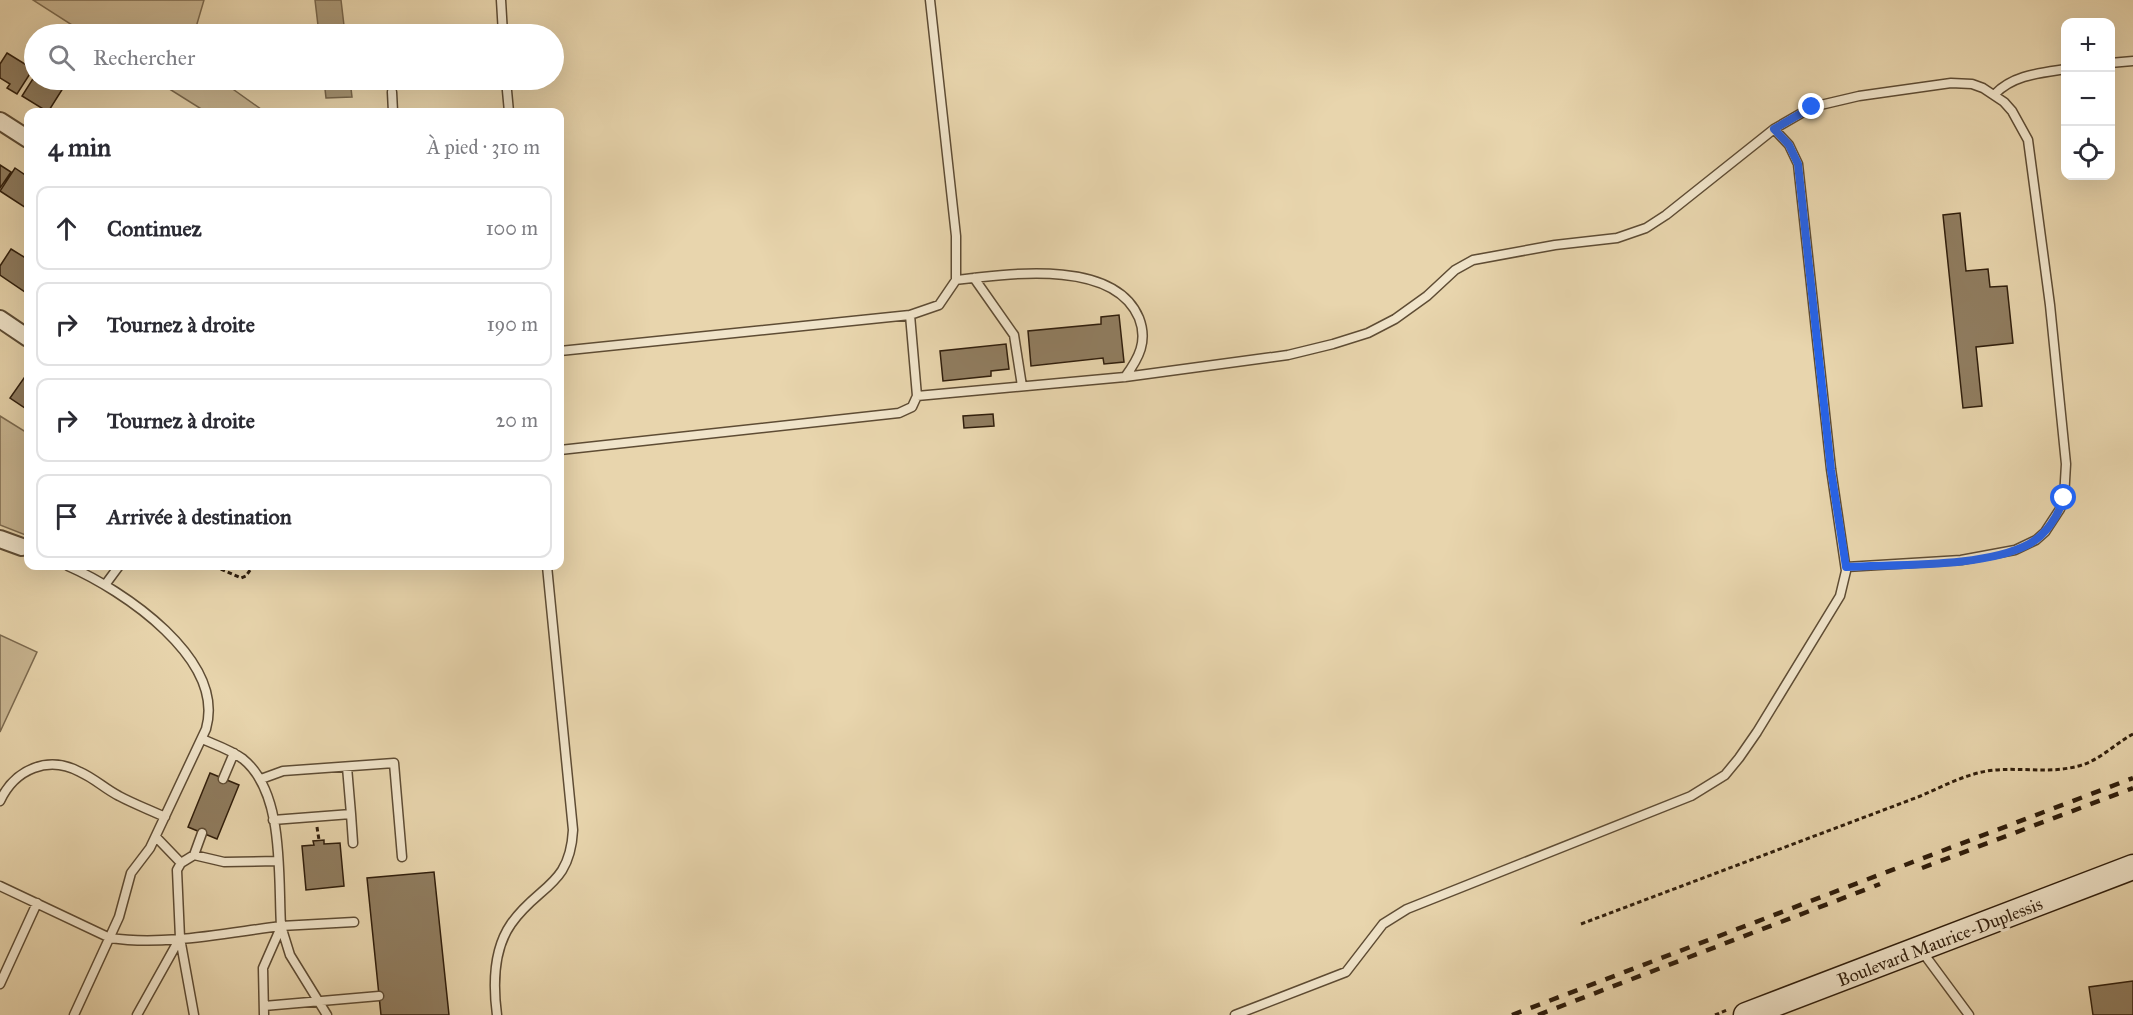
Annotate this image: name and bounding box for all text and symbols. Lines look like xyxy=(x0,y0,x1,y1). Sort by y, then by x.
map controls xyxy=(2061,18,2115,180)
button: + xyxy=(2061,18,2115,72)
search box xyxy=(24,24,564,90)
icon: search xyxy=(45,41,78,74)
text: Rechercher xyxy=(93,44,195,71)
button: − xyxy=(2061,72,2115,126)
route end xyxy=(1798,93,1824,119)
button: locate xyxy=(2061,126,2115,180)
text: 4 min xyxy=(48,131,111,163)
text: À pied · 310 m xyxy=(427,135,540,159)
icon: ahead xyxy=(50,212,83,245)
text: Continuez xyxy=(107,215,202,242)
text: 100 m xyxy=(486,216,538,240)
icon: right xyxy=(50,308,83,341)
text: Tournez à droite xyxy=(107,311,255,338)
text: 190 m xyxy=(487,312,538,336)
icon: right xyxy=(50,404,83,437)
text: Tournez à droite xyxy=(107,407,255,434)
text: 20 m xyxy=(495,408,538,432)
route start xyxy=(2050,484,2076,510)
icon: arrive xyxy=(50,500,83,533)
text: Arrivée à destination xyxy=(107,503,292,530)
street label: Boulevard Maurice-Duplessis xyxy=(1834,893,2046,991)

